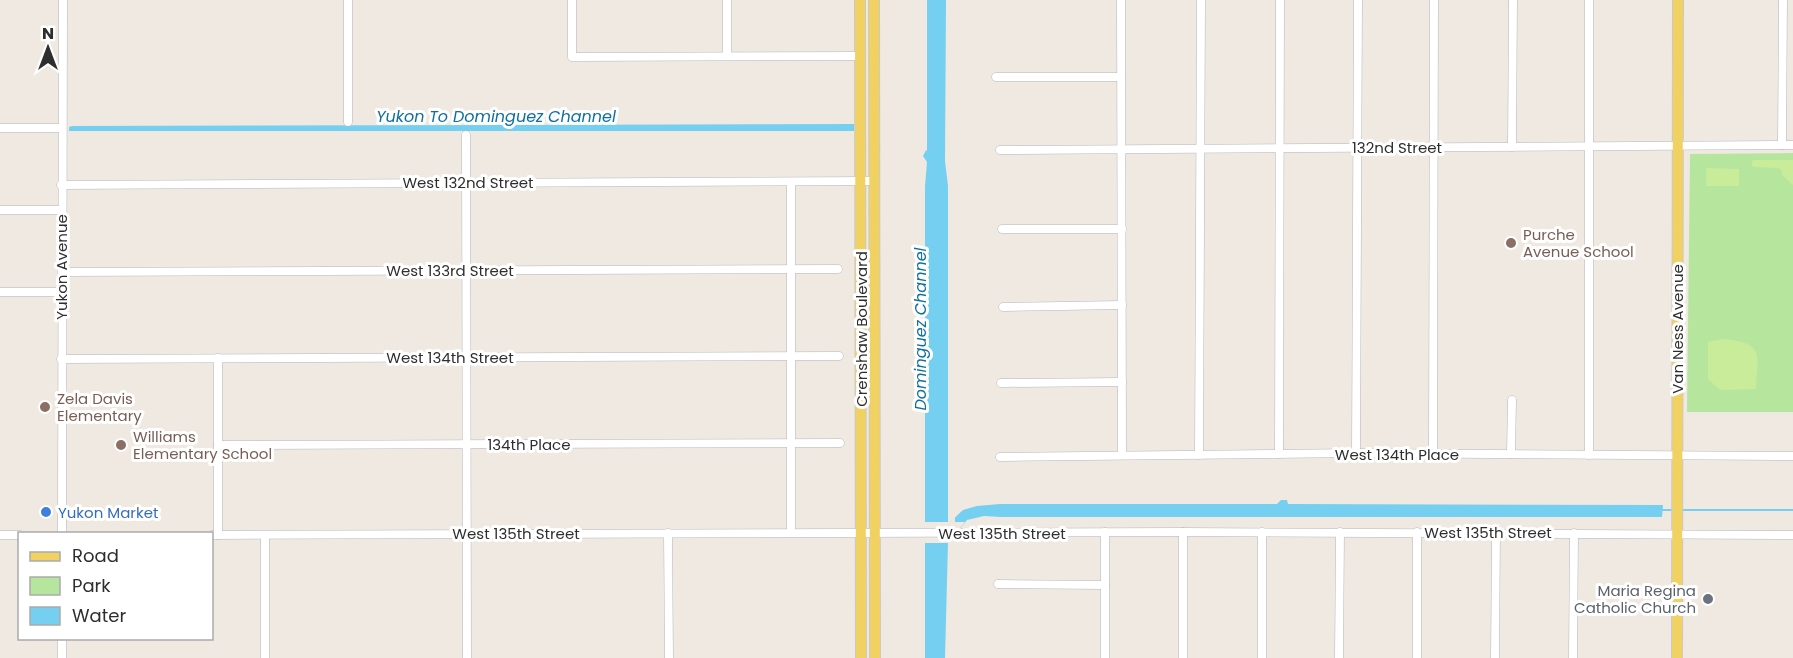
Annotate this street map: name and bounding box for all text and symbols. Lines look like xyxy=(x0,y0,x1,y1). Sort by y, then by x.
north arrow xyxy=(18,18,78,78)
text: N xyxy=(42,22,54,45)
water label: Yukon To Dominguez Channel xyxy=(376,105,616,128)
street label: 132nd Street xyxy=(1352,137,1442,158)
street label: West 132nd Street xyxy=(402,172,534,193)
street label: Yukon Avenue xyxy=(51,214,72,320)
place label: Purche Avenue School xyxy=(1523,224,1634,262)
marker: Purche Avenue School xyxy=(1504,236,1518,250)
water label: Dominguez Channel xyxy=(909,247,932,410)
street label: Crenshaw Boulevard xyxy=(851,251,872,407)
street label: West 133rd Street xyxy=(386,260,514,281)
street label: Van Ness Avenue xyxy=(1667,264,1688,394)
street label: West 134th Street xyxy=(386,347,514,368)
place label: Zela Davis Elementary xyxy=(57,388,142,426)
marker: Zela Davis Elementary xyxy=(38,400,52,414)
place label: Williams Elementary School xyxy=(133,426,272,464)
street label: 134th Place xyxy=(487,434,571,455)
marker: Williams Elementary School xyxy=(114,438,128,452)
street label: West 134th Place xyxy=(1335,444,1459,465)
place label: Yukon Market xyxy=(58,502,158,523)
marker: Yukon Market xyxy=(39,505,53,519)
street label: West 135th Street xyxy=(1424,522,1552,543)
street label: West 135th Street xyxy=(452,523,580,544)
street label: West 135th Street xyxy=(938,523,1066,544)
legend xyxy=(18,532,213,640)
text: Road xyxy=(72,543,119,568)
text: Park xyxy=(72,573,111,598)
place label: Maria Regina Catholic Church xyxy=(1574,580,1696,618)
marker: Maria Regina Catholic Church xyxy=(1701,592,1715,606)
text: Water xyxy=(72,603,126,628)

